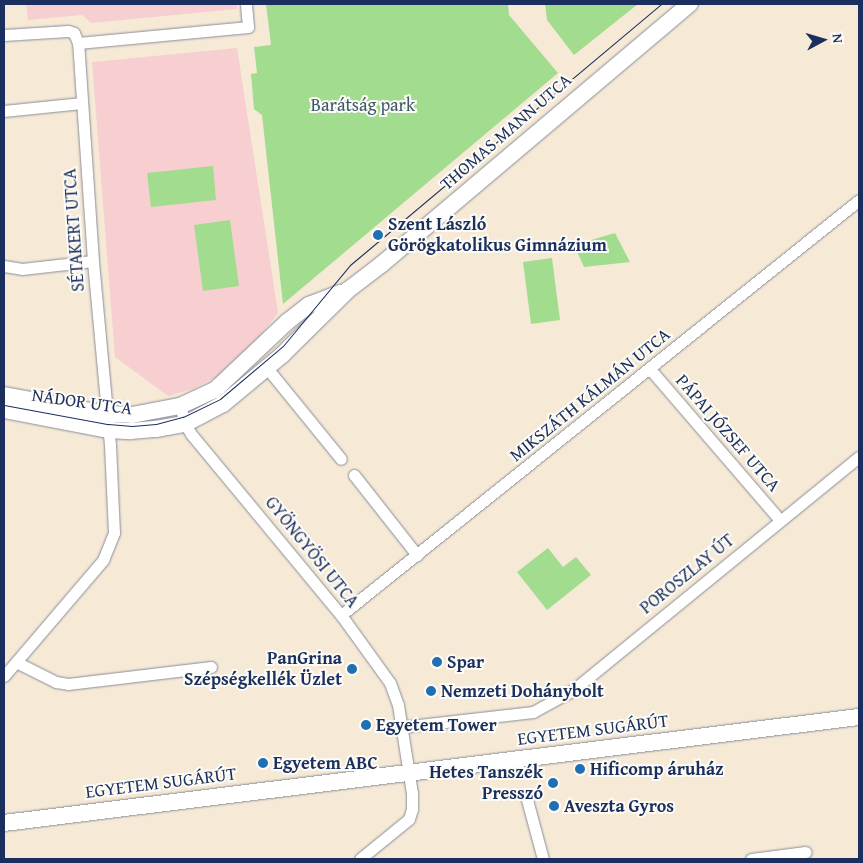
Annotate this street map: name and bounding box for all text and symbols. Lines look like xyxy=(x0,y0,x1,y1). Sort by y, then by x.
north arrow xyxy=(798,15,848,65)
text: N xyxy=(827,33,848,44)
street label: THOMAS MANN UTCA xyxy=(436,69,576,195)
park label: Barátság park xyxy=(311,94,415,116)
street label: SÉTAKERT UTCA xyxy=(59,168,89,292)
place label: Szent László Görögkatolikus Gimnázium xyxy=(388,214,607,256)
marker: Szent László Görögkatolikus Gimnázium xyxy=(372,229,384,241)
street label: MIKSZÁTH KÁLMÁN UTCA xyxy=(505,324,675,466)
street label: PÁPAI JÓZSEF UTCA xyxy=(671,370,785,496)
street label: NÁDOR UTCA xyxy=(30,384,134,420)
street label: GYÖNGYÖSI UTCA xyxy=(261,492,363,612)
street label: POROSZLAY ÚT xyxy=(635,529,739,619)
place label: PanGrina Szépségkellék Üzlet xyxy=(184,648,342,691)
place label: Spar xyxy=(447,651,484,673)
marker: Spar xyxy=(431,656,443,668)
marker: PanGrina Szépségkellék Üzlet xyxy=(346,663,358,675)
place label: Nemzeti Dohánybolt xyxy=(441,680,604,702)
marker: Nemzeti Dohánybolt xyxy=(425,685,437,697)
street label: EGYETEM SUGÁRÚT xyxy=(516,710,670,750)
place label: Egyetem Tower xyxy=(376,714,497,736)
marker: Egyetem Tower xyxy=(360,719,372,731)
place label: Egyetem ABC xyxy=(273,752,378,774)
marker: Egyetem ABC xyxy=(257,757,269,769)
place label: Hificomp áruház xyxy=(590,758,724,780)
place label: Hetes Tanszék Presszó xyxy=(429,762,543,804)
street label: EGYETEM SUGÁRÚT xyxy=(84,763,238,803)
marker: Hificomp áruház xyxy=(574,763,586,775)
marker: Hetes Tanszék Presszó xyxy=(547,777,559,789)
place label: Aveszta Gyros xyxy=(564,795,674,817)
marker: Aveszta Gyros xyxy=(548,800,560,812)

